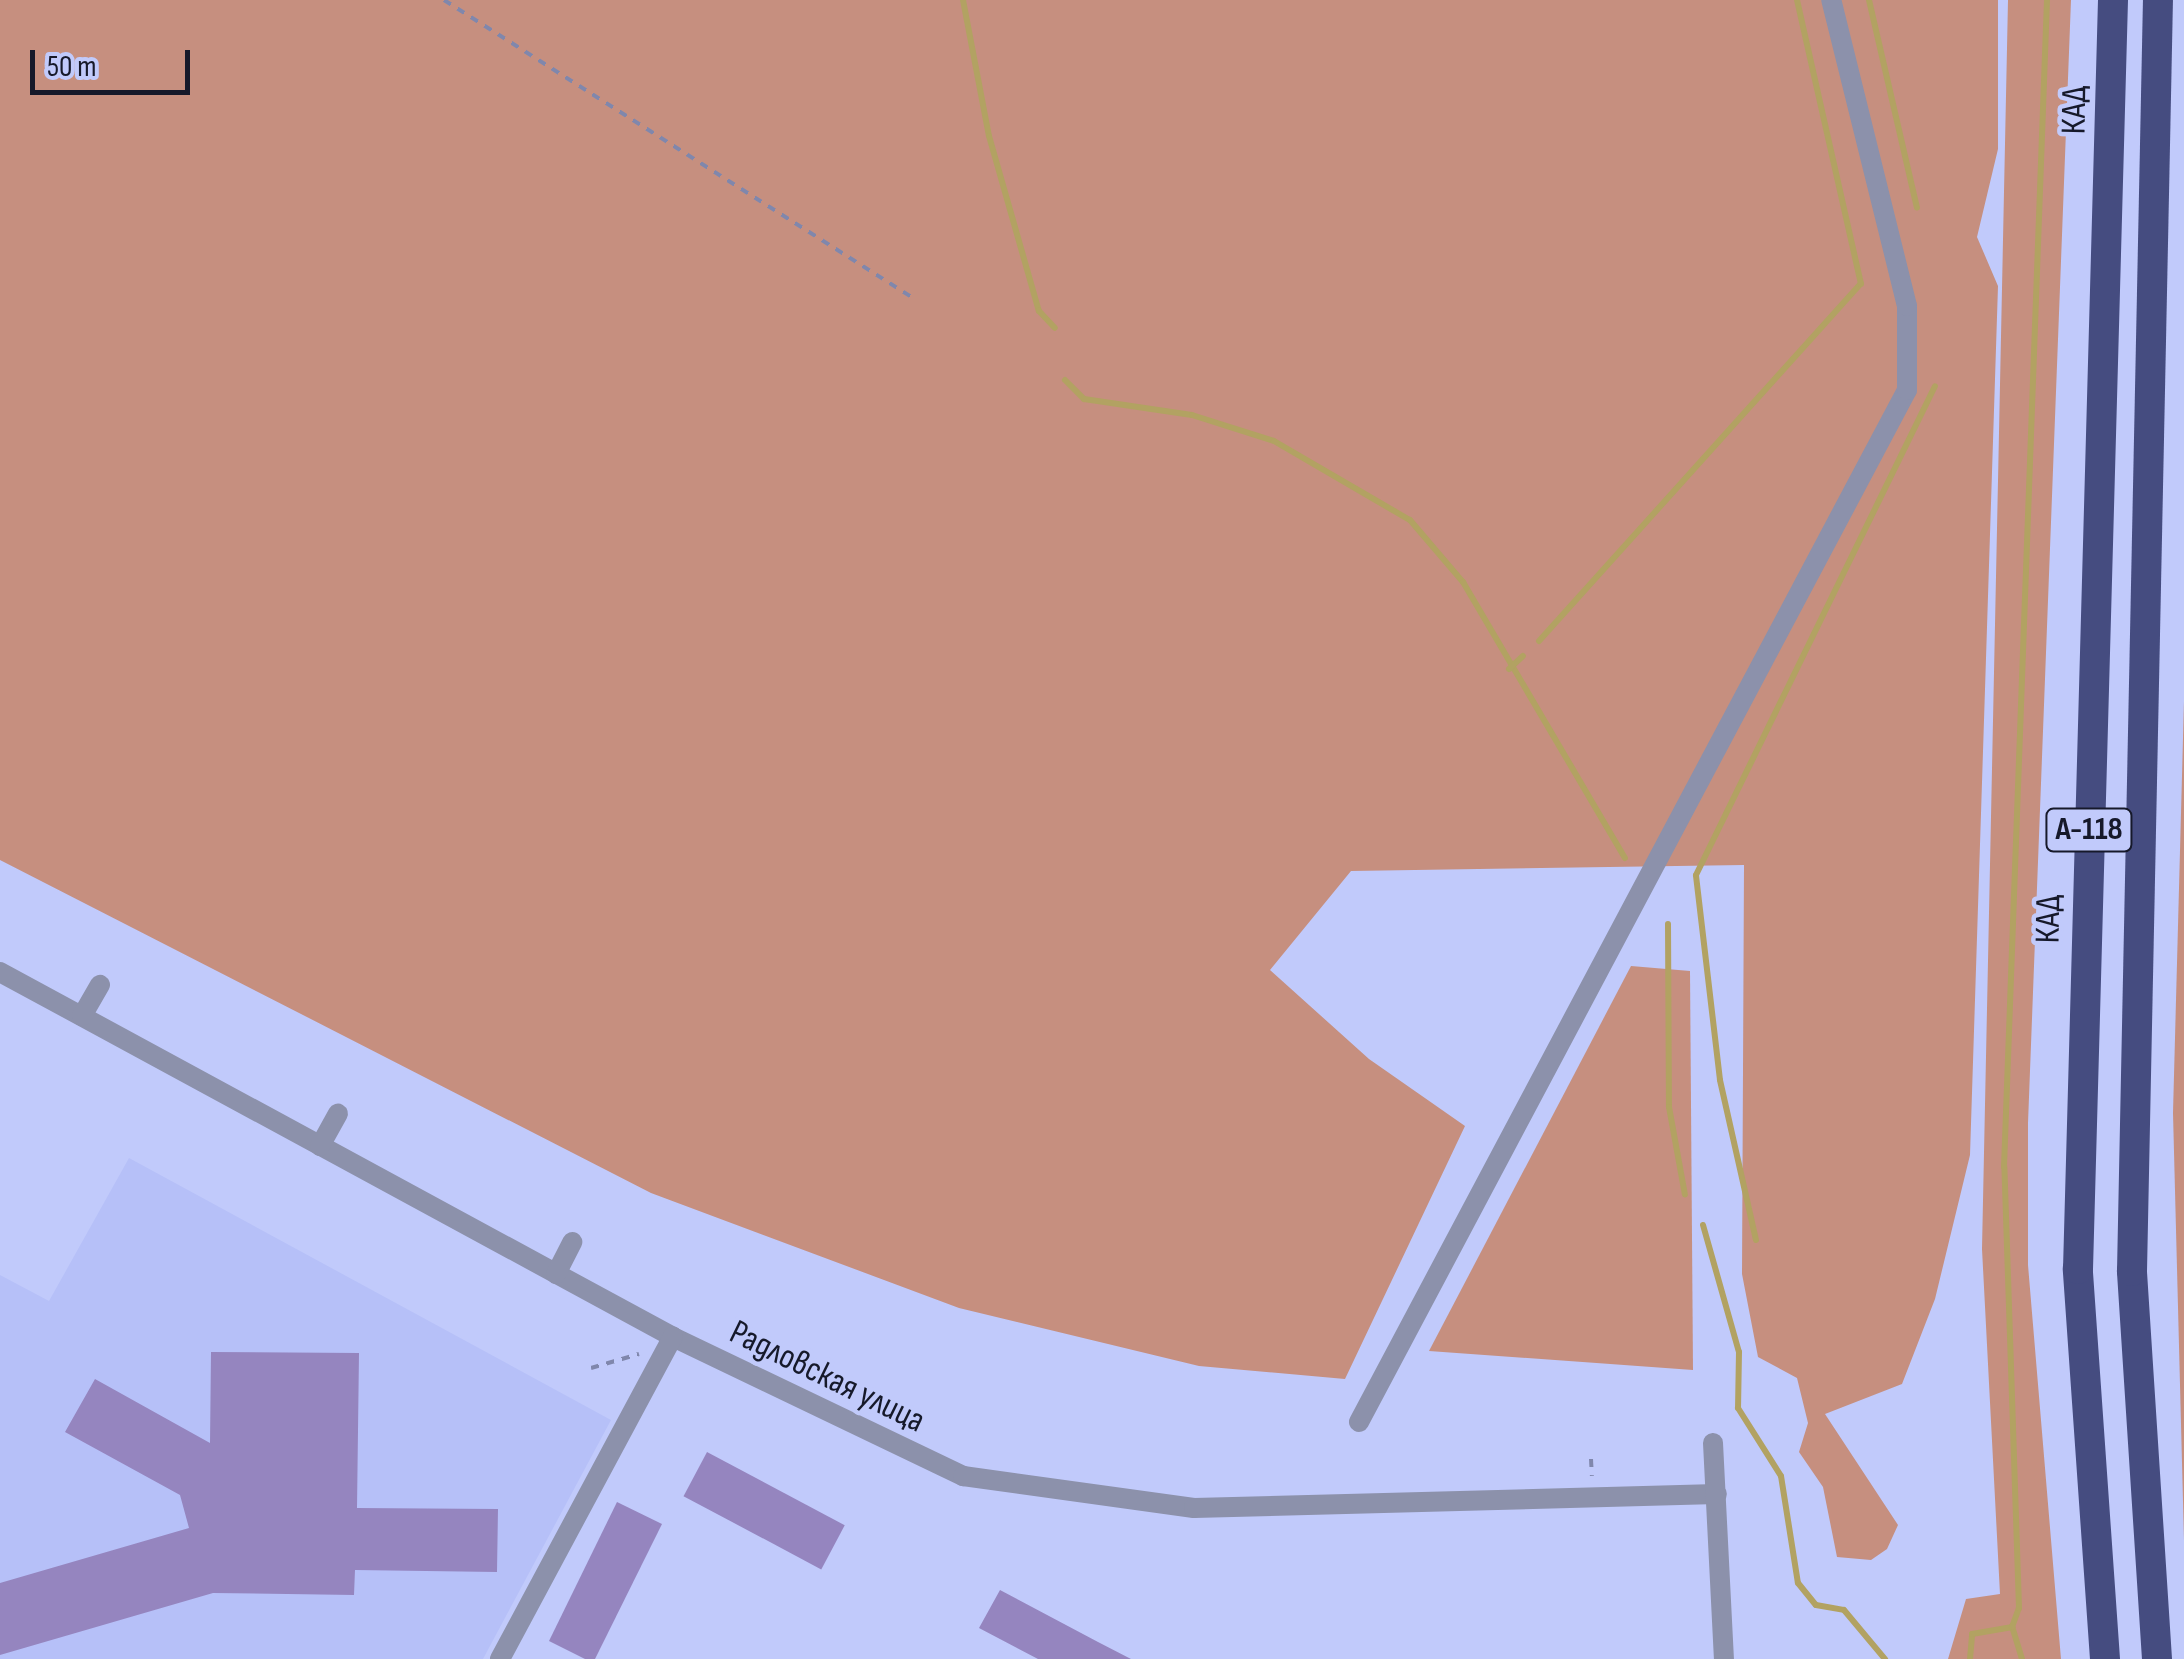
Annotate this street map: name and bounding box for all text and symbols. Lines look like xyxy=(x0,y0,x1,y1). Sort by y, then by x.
scale bar xyxy=(35,30,195,92)
text: 50 m xyxy=(47,49,96,85)
street label: КАД xyxy=(2054,85,2096,135)
road number: А-118 xyxy=(2044,803,2134,857)
street label: КАД xyxy=(2028,894,2070,944)
street label: Радловская улица xyxy=(723,1312,931,1442)

